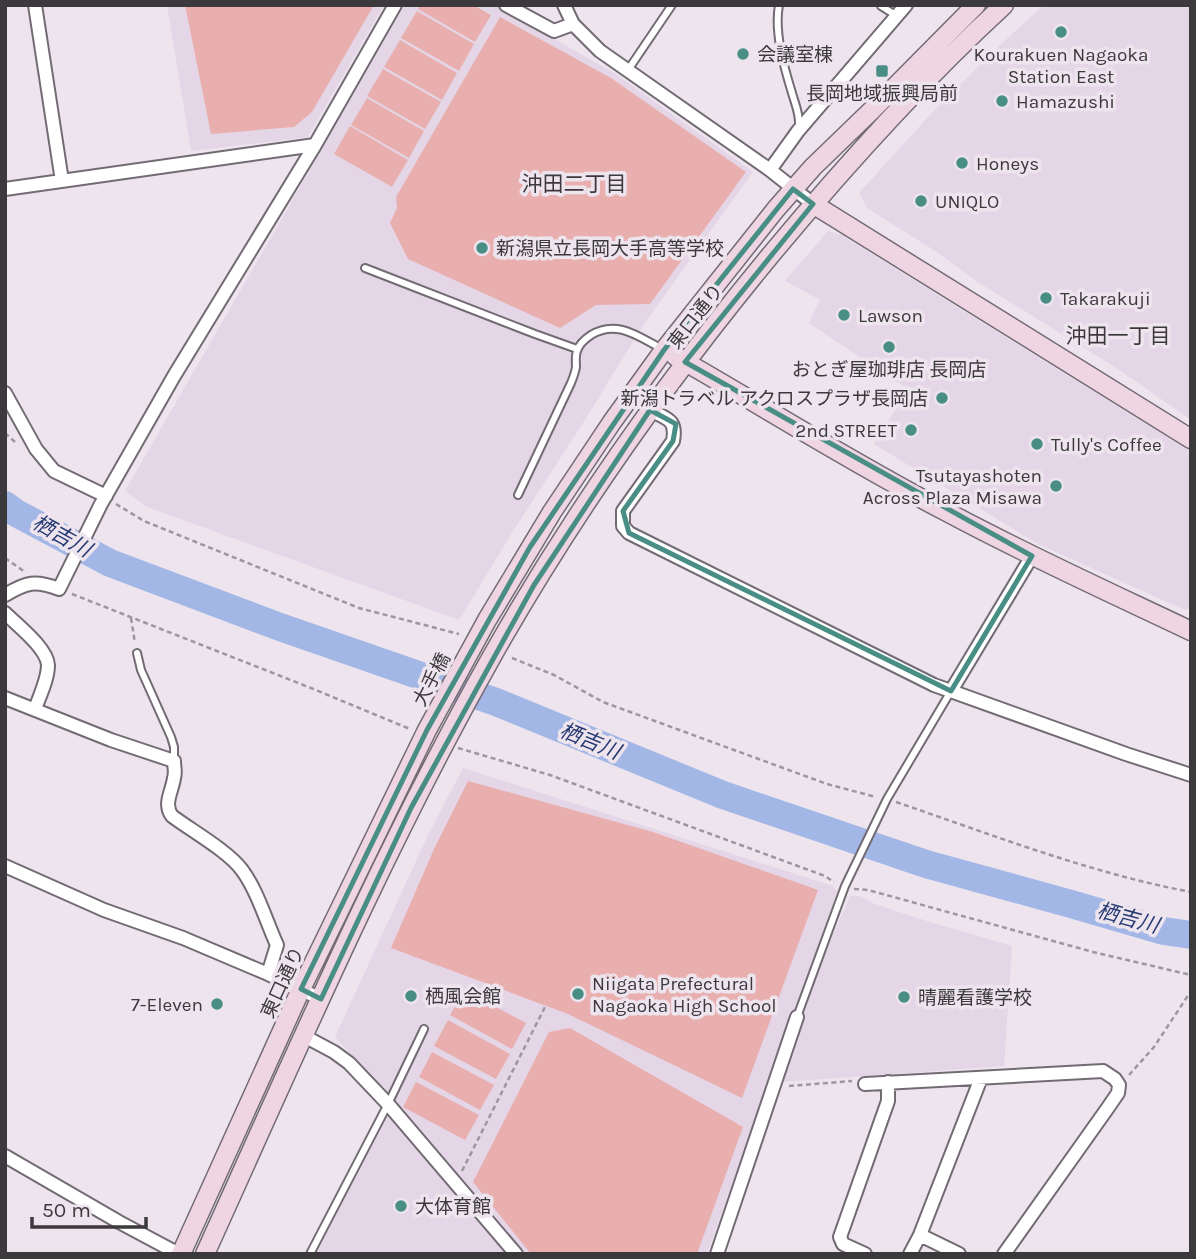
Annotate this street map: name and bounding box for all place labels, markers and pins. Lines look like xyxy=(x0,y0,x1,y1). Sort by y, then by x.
marker: Kourakuen Nagaoka Station East xyxy=(1053,24,1069,40)
place label: 会議室棟 xyxy=(757,44,833,66)
place label: Kourakuen Nagaoka Station East xyxy=(974,44,1148,88)
marker: 会議室棟 xyxy=(735,46,751,62)
marker: 長岡地域振興局前 xyxy=(874,63,890,79)
place label: 長岡地域振興局前 xyxy=(806,83,958,105)
place label: Hamazushi xyxy=(1016,91,1115,113)
marker: Hamazushi xyxy=(994,93,1010,109)
place label: Honeys xyxy=(976,153,1039,175)
marker: Honeys xyxy=(954,155,970,171)
place label: UNIQLO xyxy=(935,191,999,213)
marker: UNIQLO xyxy=(913,193,929,209)
place label: 新潟県立長岡大手高等学校 xyxy=(496,238,724,260)
marker: 新潟県立長岡大手高等学校 xyxy=(474,240,490,256)
place label: Takarakuji xyxy=(1060,288,1151,310)
marker: Takarakuji xyxy=(1038,290,1054,306)
place label: Lawson xyxy=(858,305,923,327)
marker: Lawson xyxy=(836,307,852,323)
marker: おとぎ屋珈琲店 長岡店 xyxy=(881,339,897,355)
place label: おとぎ屋珈琲店 長岡店 xyxy=(792,359,986,381)
place label: 新潟トラベル アクロスプラザ長岡店 xyxy=(620,388,928,410)
marker: 新潟トラベル アクロスプラザ長岡店 xyxy=(934,390,950,406)
place label: 2nd STREET xyxy=(795,420,897,442)
marker: 2nd STREET xyxy=(903,422,919,438)
place label: Tully's Coffee xyxy=(1051,434,1162,456)
marker: Tully's Coffee xyxy=(1029,436,1045,452)
place label: Tsutayashoten Across Plaza Misawa xyxy=(863,465,1042,509)
marker: Tsutayashoten Across Plaza Misawa xyxy=(1048,478,1064,494)
place label: Niigata Prefectural Nagaoka High School xyxy=(592,973,777,1017)
place label: 栖風会館 xyxy=(425,986,501,1008)
marker: Niigata Prefectural Nagaoka High School xyxy=(570,986,586,1002)
place label: 晴麗看護学校 xyxy=(918,987,1032,1009)
marker: 栖風会館 xyxy=(403,988,419,1004)
marker: 晴麗看護学校 xyxy=(896,989,912,1005)
place label: 7-Eleven xyxy=(131,994,203,1016)
marker: 7-Eleven xyxy=(209,996,225,1012)
place label: 大体育館 xyxy=(415,1196,491,1218)
marker: 大体育館 xyxy=(393,1198,409,1214)

